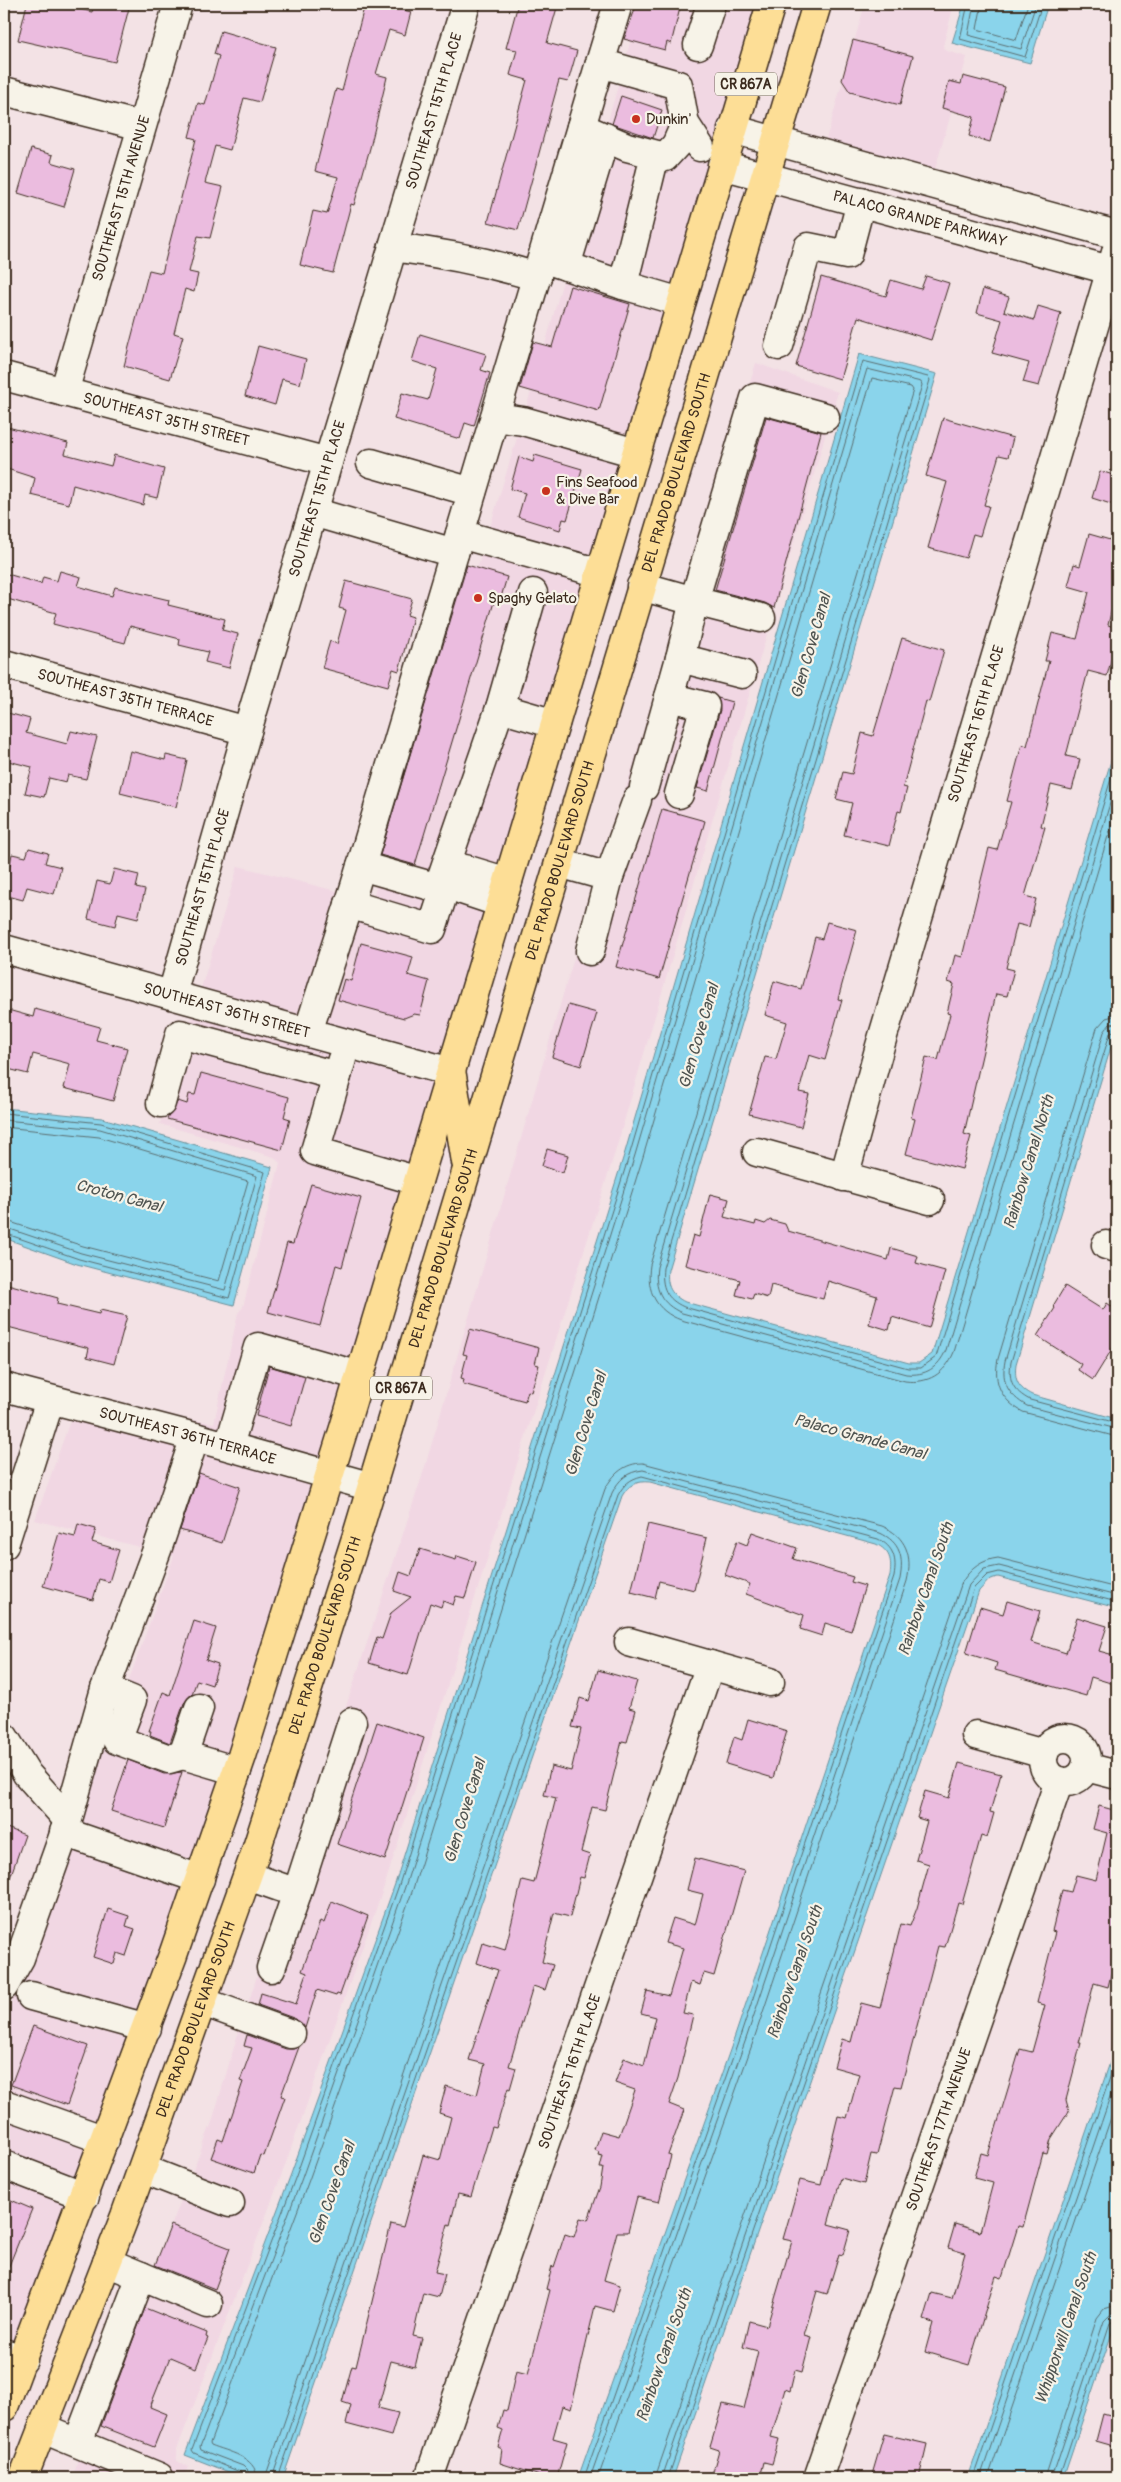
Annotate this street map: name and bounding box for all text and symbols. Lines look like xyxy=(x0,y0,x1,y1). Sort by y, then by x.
street label: SOUTHEAST 15TH PLACE xyxy=(401,30,466,192)
road number: CR 867A xyxy=(715,72,777,96)
place label: Dunkin' xyxy=(646,110,691,129)
street label: SOUTHEAST 15TH AVENUE xyxy=(88,113,154,283)
marker: Dunkin' xyxy=(630,113,642,125)
street label: PALACO GRANDE PARKWAY xyxy=(831,186,1009,251)
street label: DEL PRADO BOULEVARD SOUTH xyxy=(637,371,715,575)
street label: SOUTHEAST 35TH STREET xyxy=(81,388,252,450)
street label: SOUTHEAST 15TH PLACE xyxy=(284,418,350,579)
place label: Fins Seafood & Dive Bar xyxy=(556,473,637,509)
marker: Fins Seafood & Dive Bar xyxy=(540,485,552,497)
place label: Spaghy Gelato xyxy=(488,589,577,608)
water label: Glen Cove Canal xyxy=(786,589,836,701)
marker: Spaghy Gelato xyxy=(472,592,484,604)
street label: SOUTHEAST 16TH PLACE xyxy=(943,643,1008,805)
street label: SOUTHEAST 35TH TERRACE xyxy=(35,664,216,731)
street label: DEL PRADO BOULEVARD SOUTH xyxy=(521,759,599,962)
street label: SOUTHEAST 15TH PLACE xyxy=(171,806,234,968)
street label: SOUTHEAST 36TH STREET xyxy=(141,978,312,1042)
water label: Glen Cove Canal xyxy=(674,979,724,1091)
water label: Rainbow Canal North xyxy=(999,1091,1059,1231)
street label: DEL PRADO BOULEVARD SOUTH xyxy=(404,1146,482,1350)
water label: Croton Canal xyxy=(74,1175,166,1218)
water label: Glen Cove Canal xyxy=(561,1367,612,1479)
road number: CR 867A xyxy=(370,1376,432,1400)
street label: SOUTHEAST 36TH TERRACE xyxy=(97,1403,278,1469)
water label: Palaco Grande Canal xyxy=(792,1410,930,1465)
water label: Rainbow Canal South xyxy=(894,1518,959,1658)
street label: DEL PRADO BOULEVARD SOUTH xyxy=(284,1534,365,1737)
water label: Glen Cove Canal xyxy=(440,1754,491,1866)
water label: Rainbow Canal South xyxy=(763,1901,828,2041)
street label: DEL PRADO BOULEVARD SOUTH xyxy=(152,1919,240,2120)
street label: SOUTHEAST 16TH PLACE xyxy=(534,1991,605,2152)
street label: SOUTHEAST 17TH AVENUE xyxy=(902,2045,976,2213)
water label: Glen Cove Canal xyxy=(304,2137,361,2247)
water label: Whipporwill Canal South xyxy=(1031,2248,1102,2406)
water label: Rainbow Canal South xyxy=(632,2284,697,2424)

